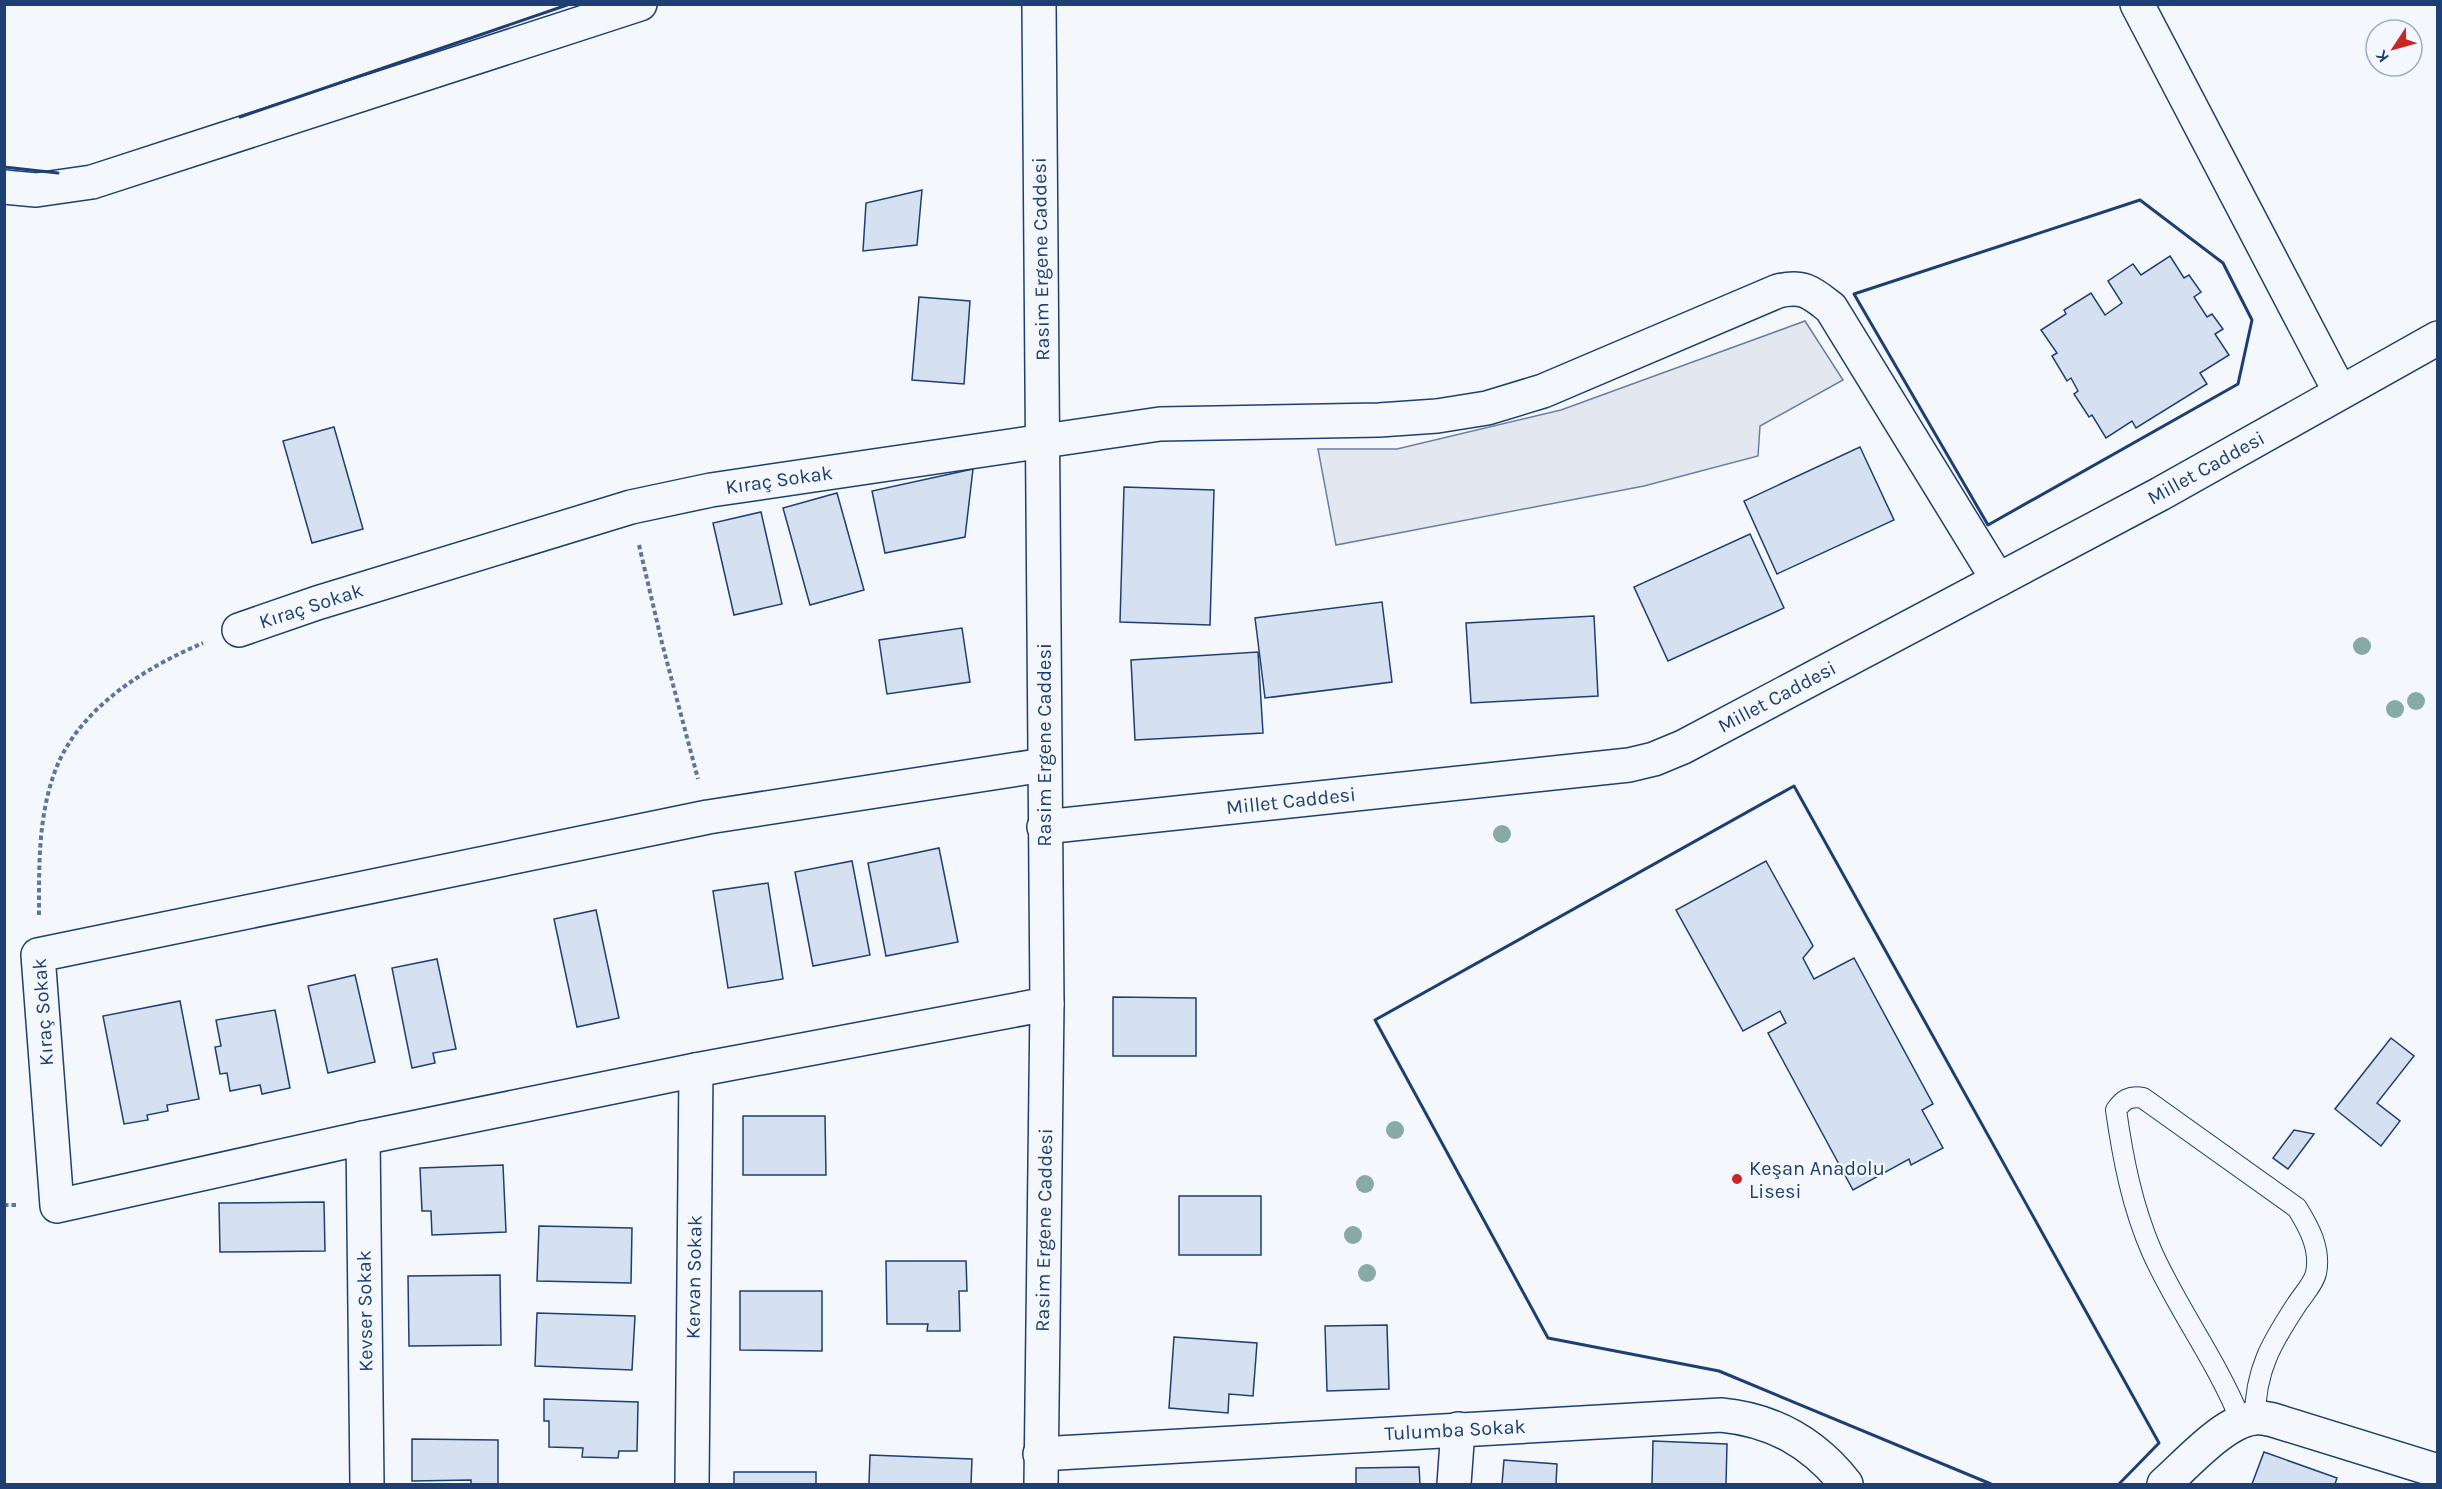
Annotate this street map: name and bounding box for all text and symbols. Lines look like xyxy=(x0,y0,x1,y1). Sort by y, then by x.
north arrow xyxy=(2364,18,2424,78)
text: K xyxy=(2371,46,2393,66)
street label: Rasim Ergene Caddesi xyxy=(1028,157,1054,361)
street label: Millet Caddesi xyxy=(2143,426,2269,510)
street label: Kıraç Sokak xyxy=(724,461,834,499)
street label: Kıraç Sokak xyxy=(256,578,366,634)
street label: Rasim Ergene Caddesi xyxy=(1033,643,1056,847)
street label: Millet Caddesi xyxy=(1714,656,1840,738)
street label: Millet Caddesi xyxy=(1225,783,1357,819)
street label: Kıraç Sokak xyxy=(28,957,58,1067)
street label: Rasim Ergene Caddesi xyxy=(1031,1128,1057,1332)
place label: Keşan Anadolu Lisesi xyxy=(1749,1157,1885,1203)
marker: Keşan Anadolu Lisesi xyxy=(1730,1172,1744,1186)
street label: Kervan Sokak xyxy=(681,1215,707,1339)
street label: Kevser Sokak xyxy=(352,1250,378,1372)
street label: Tulumba Sokak xyxy=(1384,1415,1526,1445)

